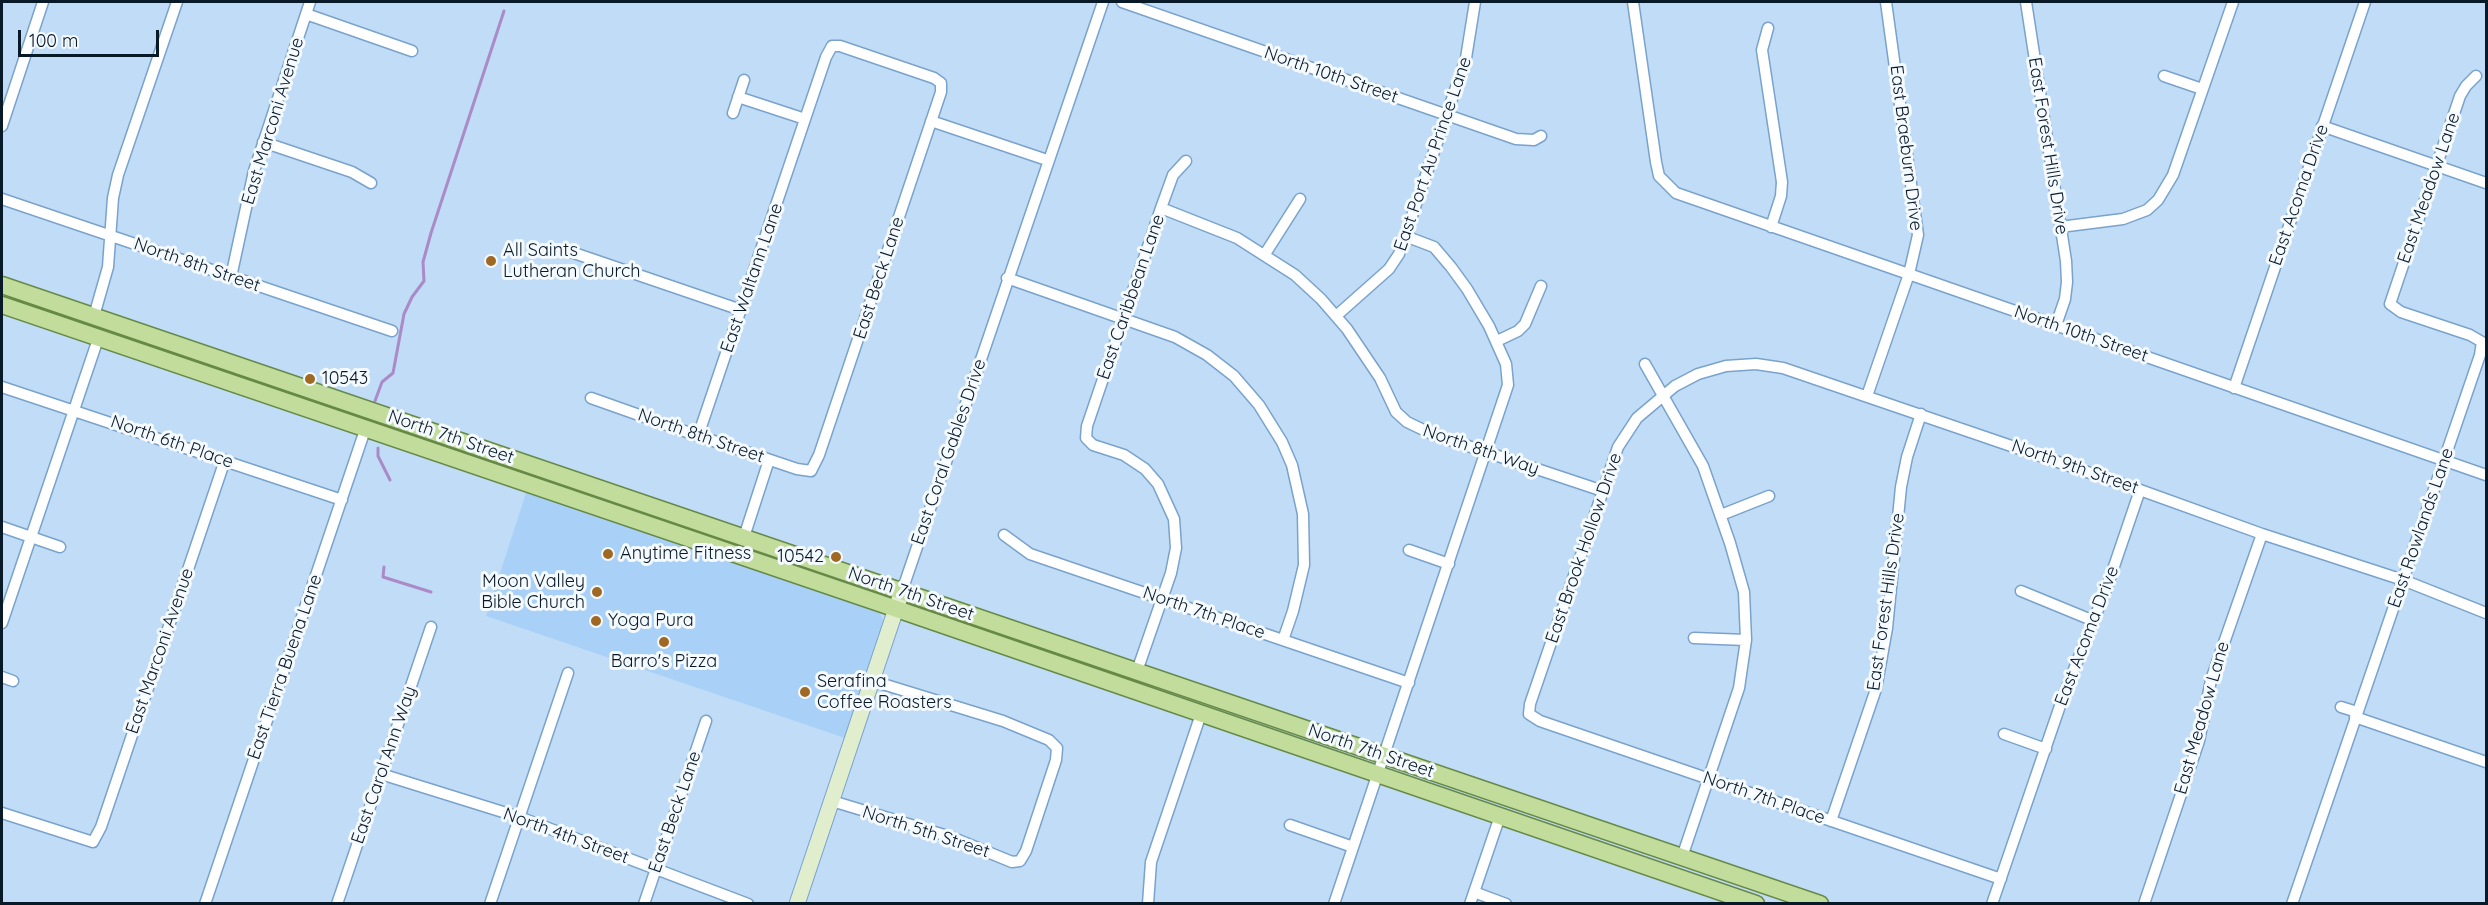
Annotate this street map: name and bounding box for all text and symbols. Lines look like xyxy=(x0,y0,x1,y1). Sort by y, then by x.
scale bar xyxy=(21,18,162,56)
text: 100 m xyxy=(29,29,78,52)
street label: East Marconi Avenue xyxy=(237,35,309,207)
street label: North 10th Street xyxy=(1261,42,1401,108)
street label: East Port Au Prince Lane xyxy=(1390,54,1476,254)
street label: East Forest Hills Drive xyxy=(2023,56,2073,236)
street label: East Braeburn Drive xyxy=(1885,64,1927,232)
street label: East Meadow Lane xyxy=(2393,110,2465,266)
street label: East Acoma Drive xyxy=(2265,122,2333,268)
street label: East Waltann Lane xyxy=(716,200,788,356)
street label: East Caribbean Lane xyxy=(1093,212,1169,382)
street label: East Beck Lane xyxy=(849,214,909,342)
street label: North 8th Street xyxy=(131,233,263,297)
place label: All Saints Lutheran Church xyxy=(503,240,641,282)
marker: All Saints Lutheran Church xyxy=(484,254,498,268)
street label: North 10th Street xyxy=(2011,301,2151,367)
street label: East Coral Gables Drive xyxy=(907,356,991,548)
place label: 10543 xyxy=(322,368,368,390)
marker: 10543 xyxy=(303,372,317,386)
street label: North 8th Street xyxy=(635,404,767,468)
street label: North 7th Street xyxy=(385,405,517,469)
street label: North 6th Place xyxy=(108,411,236,473)
street label: North 8th Way xyxy=(1420,420,1542,480)
street label: North 9th Street xyxy=(2009,435,2141,499)
street label: East Rowlands Lane xyxy=(2383,445,2459,611)
street label: East Brook Hollow Drive xyxy=(1541,450,1627,646)
street label: East Forest Hills Drive xyxy=(1863,512,1909,692)
place label: Anytime Fitness xyxy=(620,543,751,565)
place label: 10542 xyxy=(777,546,824,568)
marker: Anytime Fitness xyxy=(601,547,615,561)
marker: 10542 xyxy=(829,550,843,564)
street label: North 7th Street xyxy=(845,562,977,626)
street label: East Acoma Drive xyxy=(2050,563,2124,709)
street label: East Marconi Avenue xyxy=(121,565,199,737)
place label: Moon Valley Bible Church xyxy=(481,571,585,614)
street label: East Tierra Buena Lane xyxy=(243,572,327,762)
street label: North 7th Place xyxy=(1140,582,1268,644)
marker: Moon Valley Bible Church xyxy=(590,585,604,599)
place label: Yoga Pura xyxy=(608,610,694,632)
marker: Yoga Pura xyxy=(589,614,603,628)
marker: Barro's Pizza xyxy=(657,635,671,649)
street label: East Meadow Lane xyxy=(2170,639,2234,797)
place label: Barro's Pizza xyxy=(611,651,717,673)
place label: Serafina Coffee Roasters xyxy=(817,671,952,714)
street label: East Carol Ann Way xyxy=(347,683,421,847)
marker: Serafina Coffee Roasters xyxy=(798,685,812,699)
street label: North 7th Street xyxy=(1305,719,1437,783)
street label: East Beck Lane xyxy=(644,748,706,876)
street label: North 7th Place xyxy=(1700,767,1828,829)
street label: North 5th Street xyxy=(860,801,992,863)
street label: North 4th Street xyxy=(500,803,632,869)

